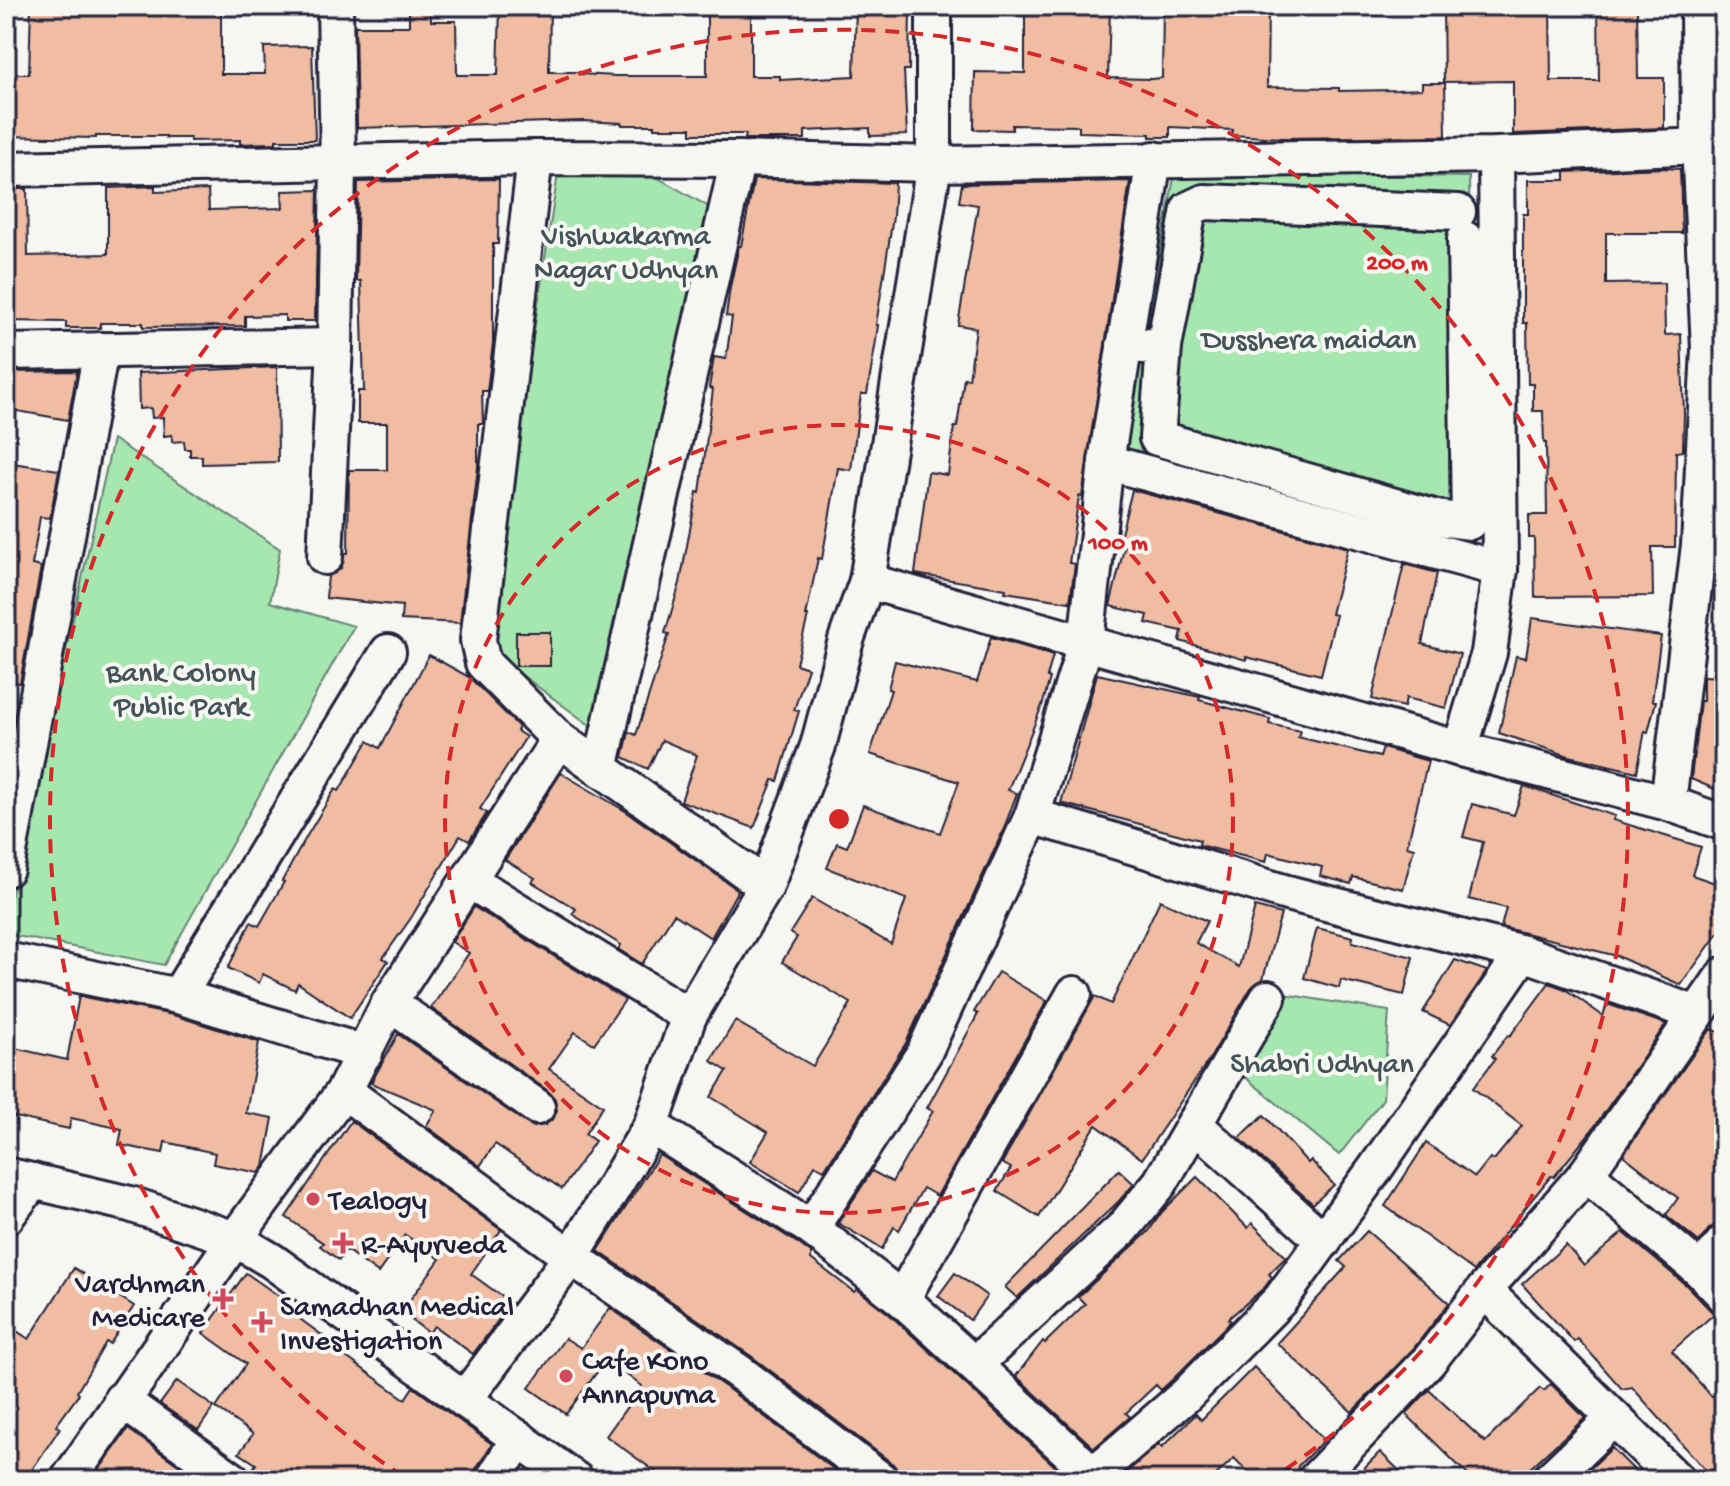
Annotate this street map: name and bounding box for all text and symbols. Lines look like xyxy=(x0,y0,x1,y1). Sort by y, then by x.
park label: Vishwakarma Nagar Udhyan xyxy=(534,221,718,290)
text: 200 m xyxy=(1366,250,1428,279)
park label: Dusshera maidan xyxy=(1200,325,1416,360)
text: 100 m xyxy=(1087,530,1148,559)
park label: Bank Colony Public Park xyxy=(105,658,256,727)
centre of rings xyxy=(825,805,853,833)
park label: Shabri Udhyan xyxy=(1230,1049,1414,1084)
place label: Tealogy xyxy=(327,1186,427,1221)
marker: Tealogy xyxy=(304,1190,322,1208)
place label: R-Ayurveda xyxy=(361,1230,508,1265)
marker: R-Ayurveda xyxy=(332,1232,354,1254)
place label: Vardhman Medicare xyxy=(74,1269,206,1338)
marker: Vardhman Medicare xyxy=(212,1288,234,1310)
place label: Samadhan Medical Investigation xyxy=(280,1292,514,1361)
marker: Samadhan Medical Investigation xyxy=(251,1311,273,1333)
place label: Cafe Kono Annapurna xyxy=(582,1346,717,1415)
marker: Cafe Kono Annapurna xyxy=(557,1367,575,1385)

